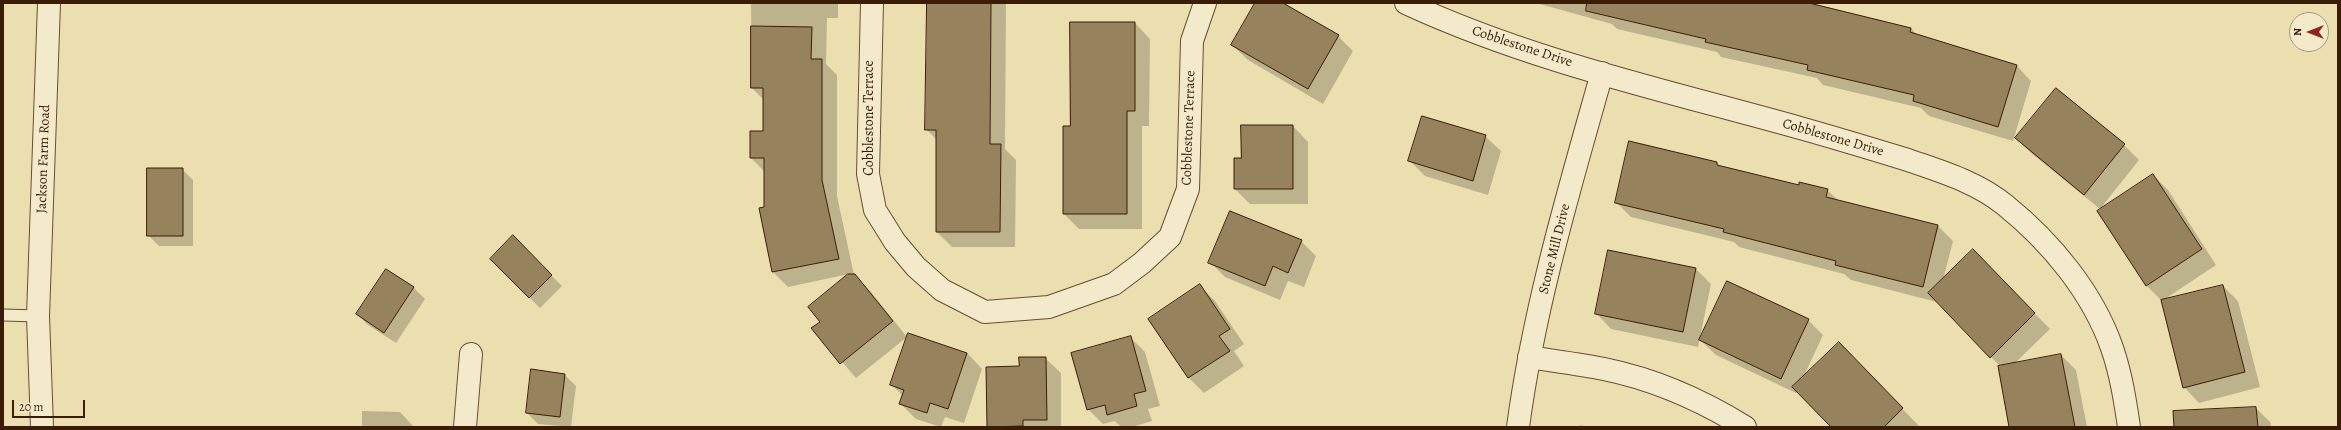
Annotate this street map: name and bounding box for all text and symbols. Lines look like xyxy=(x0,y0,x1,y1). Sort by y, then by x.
north arrow xyxy=(2289,12,2329,52)
street label: Cobblestone Drive xyxy=(1470,23,1574,71)
text: N xyxy=(2290,28,2305,36)
street label: Cobblestone Terrace xyxy=(862,60,878,176)
street label: Cobblestone Terrace xyxy=(1179,70,1199,186)
street label: Jackson Farm Road xyxy=(34,104,54,214)
street label: Cobblestone Drive xyxy=(1780,115,1886,161)
street label: Stone Mill Drive xyxy=(1536,202,1574,296)
scale bar xyxy=(14,392,87,418)
text: 20 m xyxy=(19,399,43,415)

